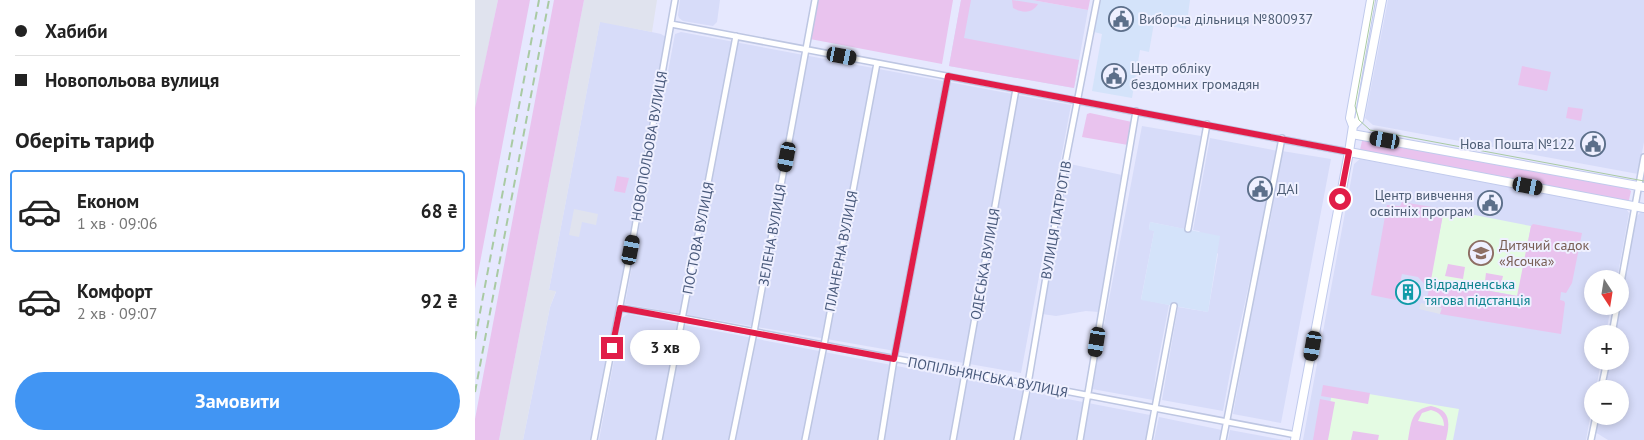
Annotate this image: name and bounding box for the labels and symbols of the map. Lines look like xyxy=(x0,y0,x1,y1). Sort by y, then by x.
public building icon: Виборча дільниця №800937 xyxy=(1108,6,1134,32)
place label: Виборча дільниця №800937 xyxy=(1139,10,1313,28)
car xyxy=(825,46,858,66)
place label: Центр обліку бездомних громадян xyxy=(1131,59,1260,93)
public building icon: Центр обліку бездомних громадян xyxy=(1101,63,1127,89)
street label: НОВОПОЛЬОВА ВУЛИЦЯ xyxy=(627,70,671,222)
car xyxy=(1368,130,1401,150)
public building icon: Нова Пошта №122 xyxy=(1580,131,1606,157)
place label: Нова Пошта №122 xyxy=(1460,135,1575,153)
car xyxy=(776,141,797,173)
street label: ВУЛИЦЯ ПАТРІОТІВ xyxy=(1037,159,1075,281)
public building icon: ДАІ xyxy=(1247,176,1273,202)
car xyxy=(1511,176,1544,196)
street label: ПОСТОВА ВУЛИЦЯ xyxy=(678,180,718,296)
place label: ДАІ xyxy=(1277,180,1299,198)
street label: ЗЕЛЕНА ВУЛИЦЯ xyxy=(754,183,790,287)
place label: Центр вивчення освітніх програм xyxy=(1370,186,1473,220)
route start xyxy=(1329,188,1351,210)
street label: ПЛАНЕРНА ВУЛИЦЯ xyxy=(820,189,862,313)
public building icon: Центр вивчення освітніх програм xyxy=(1477,190,1503,216)
street label: ОДЕСЬКА ВУЛИЦЯ xyxy=(966,207,1004,321)
car xyxy=(620,234,641,266)
place label: Дитячий садок «Ясочка» xyxy=(1499,236,1589,270)
school or university icon: Дитячий садок «Ясочка» xyxy=(1468,240,1494,266)
north arrow xyxy=(1584,270,1629,315)
place label: Відрадненська тягова підстанція xyxy=(1425,275,1530,309)
building icon: Відрадненська тягова підстанція xyxy=(1395,279,1421,305)
car xyxy=(1087,326,1106,358)
callout: 3 хв xyxy=(629,330,699,366)
car xyxy=(1303,330,1322,362)
route end xyxy=(601,337,623,359)
street label: ПОПІЛЬНЯНСЬКА ВУЛИЦЯ xyxy=(907,353,1069,401)

